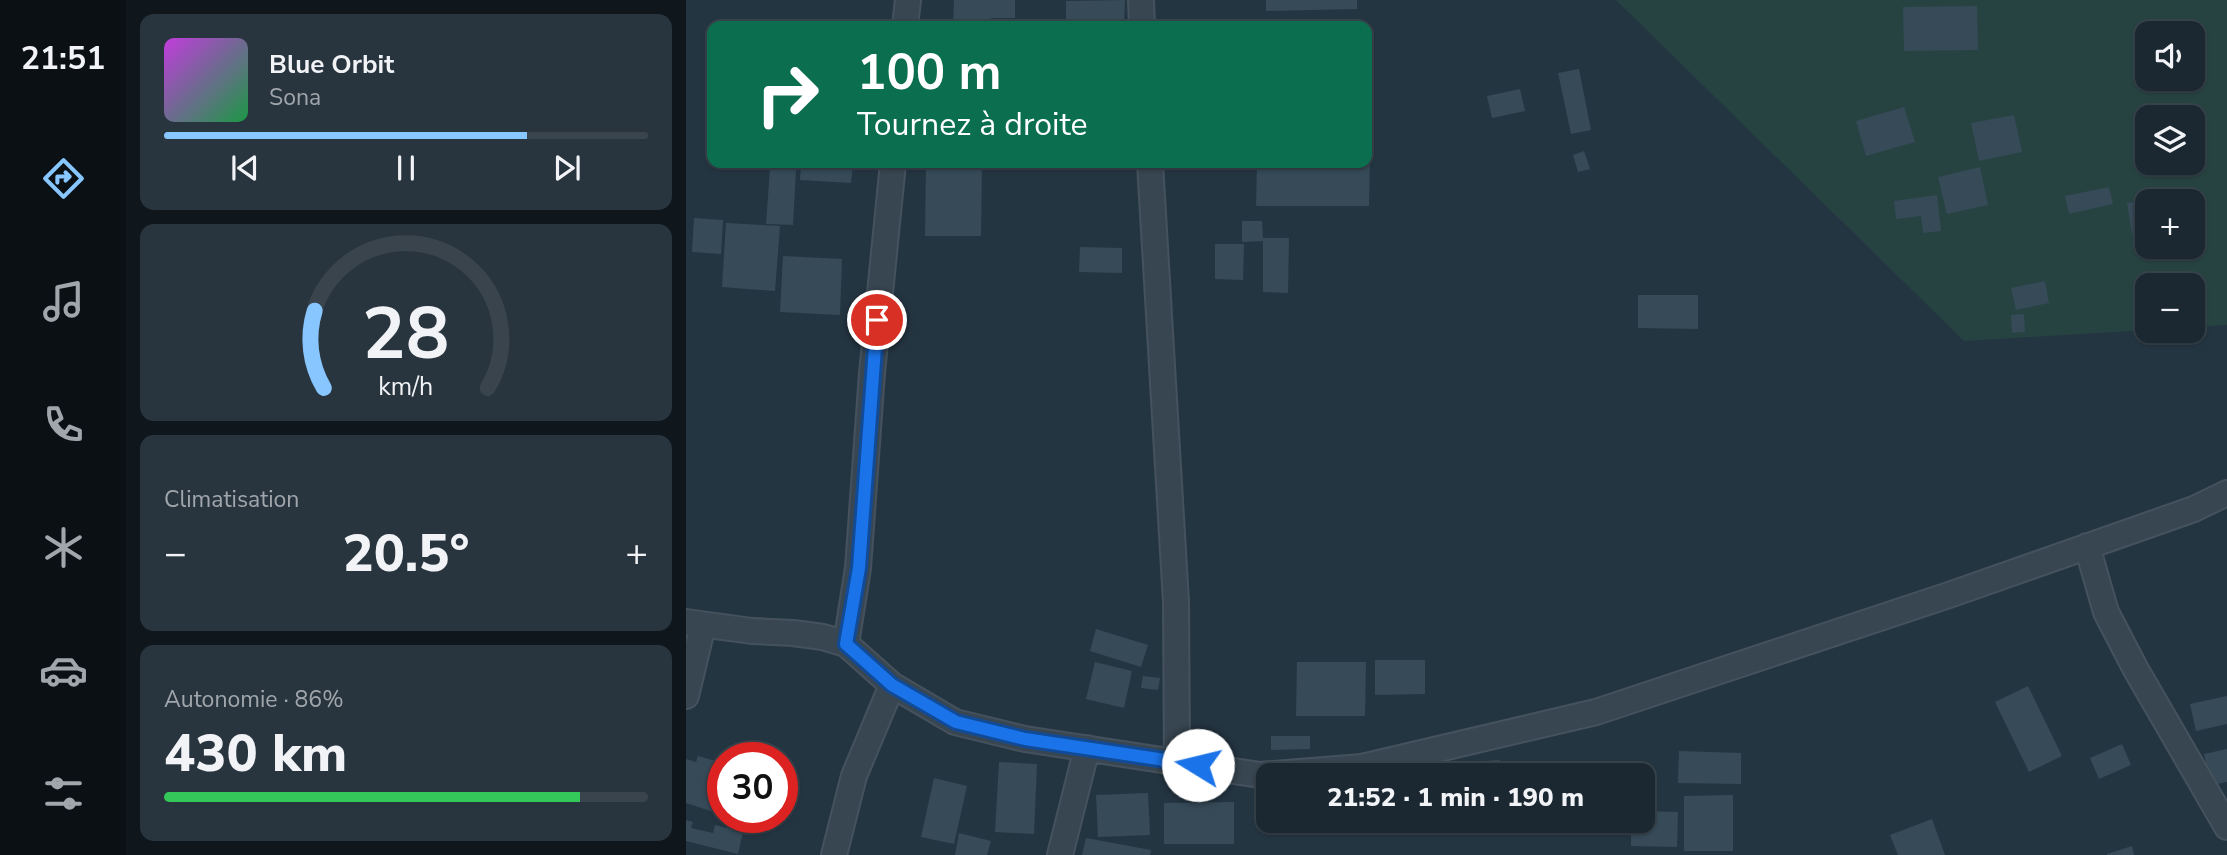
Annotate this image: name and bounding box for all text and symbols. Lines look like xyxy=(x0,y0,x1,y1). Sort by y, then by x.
map controls xyxy=(2135,21,2205,343)
button: sound xyxy=(2135,21,2205,91)
text: 21:51 xyxy=(21,37,105,80)
text: 100 m xyxy=(857,39,1001,106)
text: Blue Orbit xyxy=(269,47,394,82)
icon: right xyxy=(742,49,833,140)
text: Sona xyxy=(269,82,321,113)
text: Tournez à droite xyxy=(857,103,1088,146)
button: layers xyxy=(2135,105,2205,175)
icon: previous xyxy=(226,149,264,187)
icon: pause xyxy=(387,149,425,187)
icon: next xyxy=(548,149,586,187)
icon: directions xyxy=(39,154,88,203)
button: + xyxy=(2135,189,2205,259)
button: − xyxy=(2135,273,2205,343)
icon: music xyxy=(39,277,88,326)
text: 28 xyxy=(362,285,450,385)
pin xyxy=(847,290,907,350)
icon: arrive xyxy=(858,301,896,339)
text: km/h xyxy=(378,370,434,404)
icon: phone xyxy=(39,400,88,449)
text: Climatisation xyxy=(164,484,299,515)
text: 20.5° xyxy=(342,518,470,589)
icon: climate xyxy=(39,523,88,572)
text: − xyxy=(164,528,187,579)
text: + xyxy=(625,528,648,579)
icon: car xyxy=(39,646,88,695)
text: Autonomie · 86% xyxy=(164,684,344,715)
text: 430 km xyxy=(164,718,347,789)
position arrow xyxy=(1161,728,1235,802)
speed limit sign: 30 xyxy=(707,742,798,833)
icon: filters xyxy=(39,769,88,818)
text: 21:52 · 1 min · 190 m xyxy=(1327,780,1584,815)

